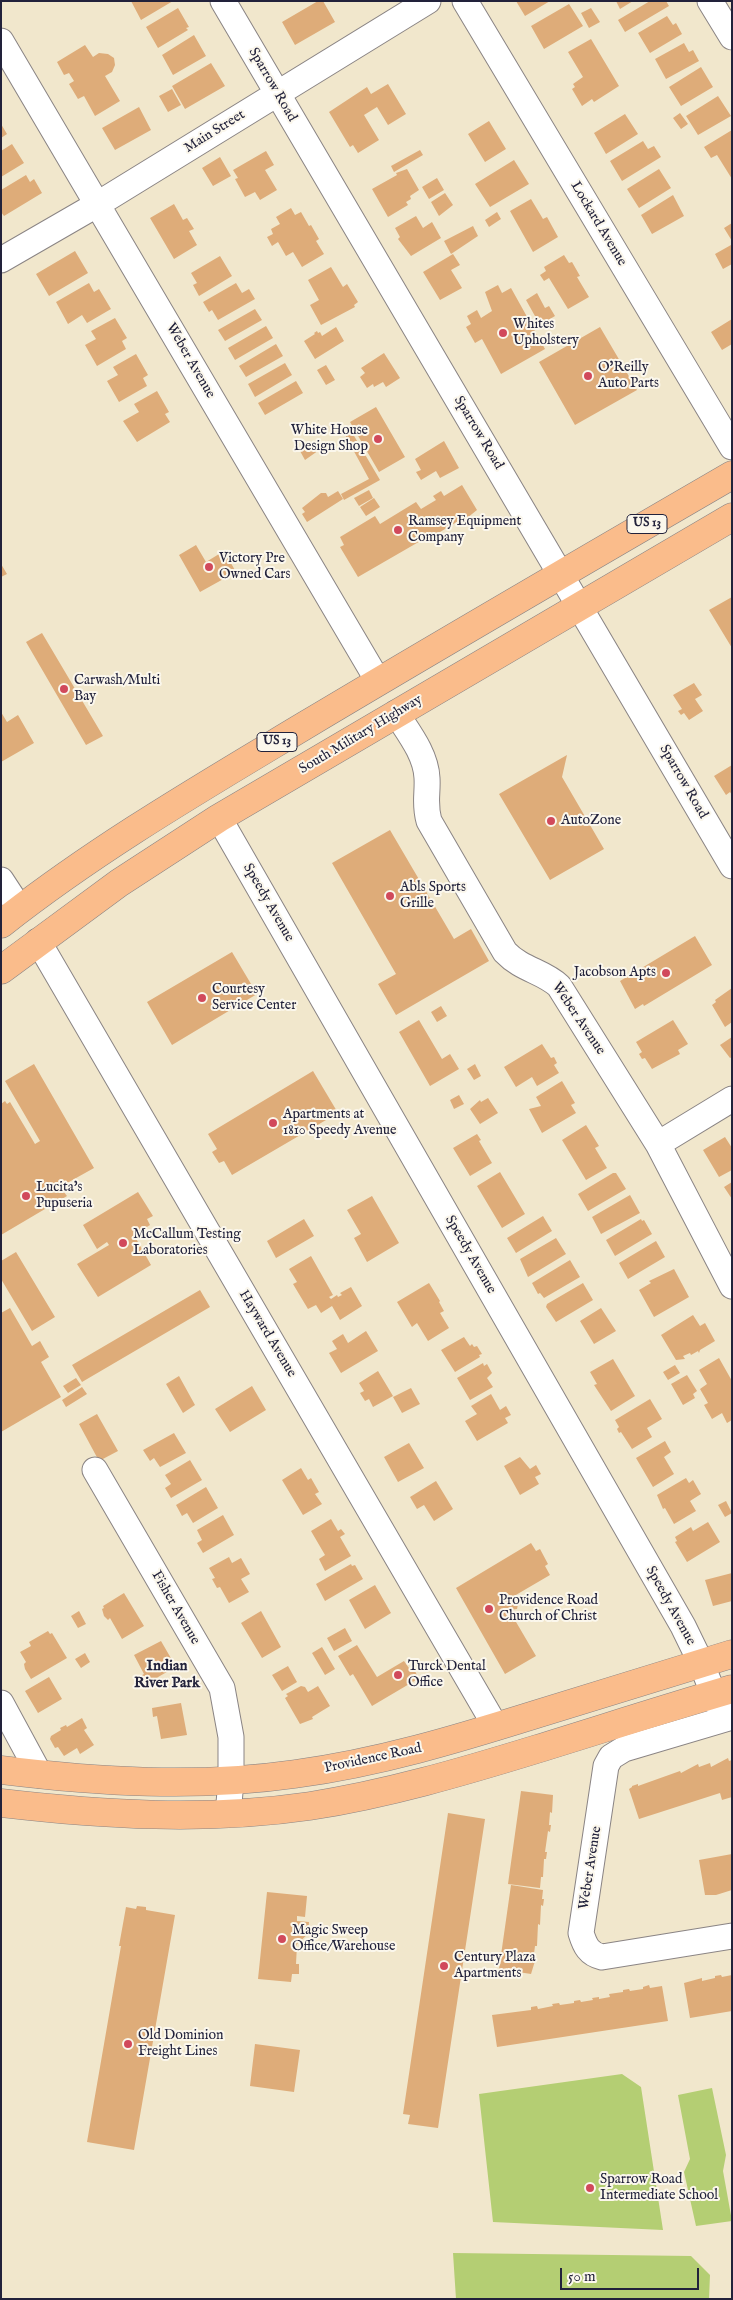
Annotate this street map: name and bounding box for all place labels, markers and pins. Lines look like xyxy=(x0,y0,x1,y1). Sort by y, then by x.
place label: Whites Upholstery xyxy=(513,317,579,350)
marker: Whites Upholstery xyxy=(497,327,509,339)
place label: O'Reilly Auto Parts xyxy=(598,360,659,392)
marker: O'Reilly Auto Parts xyxy=(582,370,594,382)
place label: White House Design Shop xyxy=(291,423,368,456)
marker: White House Design Shop xyxy=(372,433,384,445)
place label: Ramsey Equipment Company xyxy=(408,514,521,546)
marker: Ramsey Equipment Company xyxy=(392,524,404,536)
place label: Victory Pre Owned Cars xyxy=(219,551,290,584)
marker: Victory Pre Owned Cars xyxy=(203,561,215,573)
place label: Carwash/Multi Bay xyxy=(74,673,160,706)
marker: Carwash/Multi Bay xyxy=(58,683,70,695)
place label: AutoZone xyxy=(561,813,621,829)
marker: AutoZone xyxy=(545,815,557,827)
place label: Abls Sports Grille xyxy=(400,880,466,912)
marker: Abls Sports Grille xyxy=(384,890,396,902)
place label: Jacobson Apts xyxy=(574,965,656,981)
marker: Jacobson Apts xyxy=(660,967,672,979)
place label: Courtesy Service Center xyxy=(212,982,296,1014)
marker: Courtesy Service Center xyxy=(196,992,208,1004)
place label: Apartments at 1810 Speedy Avenue xyxy=(283,1107,397,1140)
marker: Apartments at 1810 Speedy Avenue xyxy=(267,1117,279,1129)
place label: Lucita's Pupuseria xyxy=(36,1180,92,1212)
marker: Lucita's Pupuseria xyxy=(20,1190,32,1202)
place label: McCallum Testing Laboratories xyxy=(133,1227,241,1260)
marker: McCallum Testing Laboratories xyxy=(117,1237,129,1249)
place label: Providence Road Church of Christ xyxy=(499,1593,598,1625)
marker: Providence Road Church of Christ xyxy=(483,1603,495,1615)
place label: Turck Dental Office xyxy=(408,1659,486,1691)
marker: Turck Dental Office xyxy=(392,1669,404,1681)
place label: Magic Sweep Office/Warehouse xyxy=(292,1923,395,1955)
marker: Magic Sweep Office/Warehouse xyxy=(276,1933,288,1945)
place label: Century Plaza Apartments xyxy=(454,1950,536,1982)
marker: Century Plaza Apartments xyxy=(438,1960,450,1972)
place label: Old Dominion Freight Lines xyxy=(138,2028,223,2060)
marker: Old Dominion Freight Lines xyxy=(122,2038,134,2050)
place label: Sparrow Road Intermediate School xyxy=(600,2172,718,2204)
marker: Sparrow Road Intermediate School xyxy=(584,2182,596,2194)

